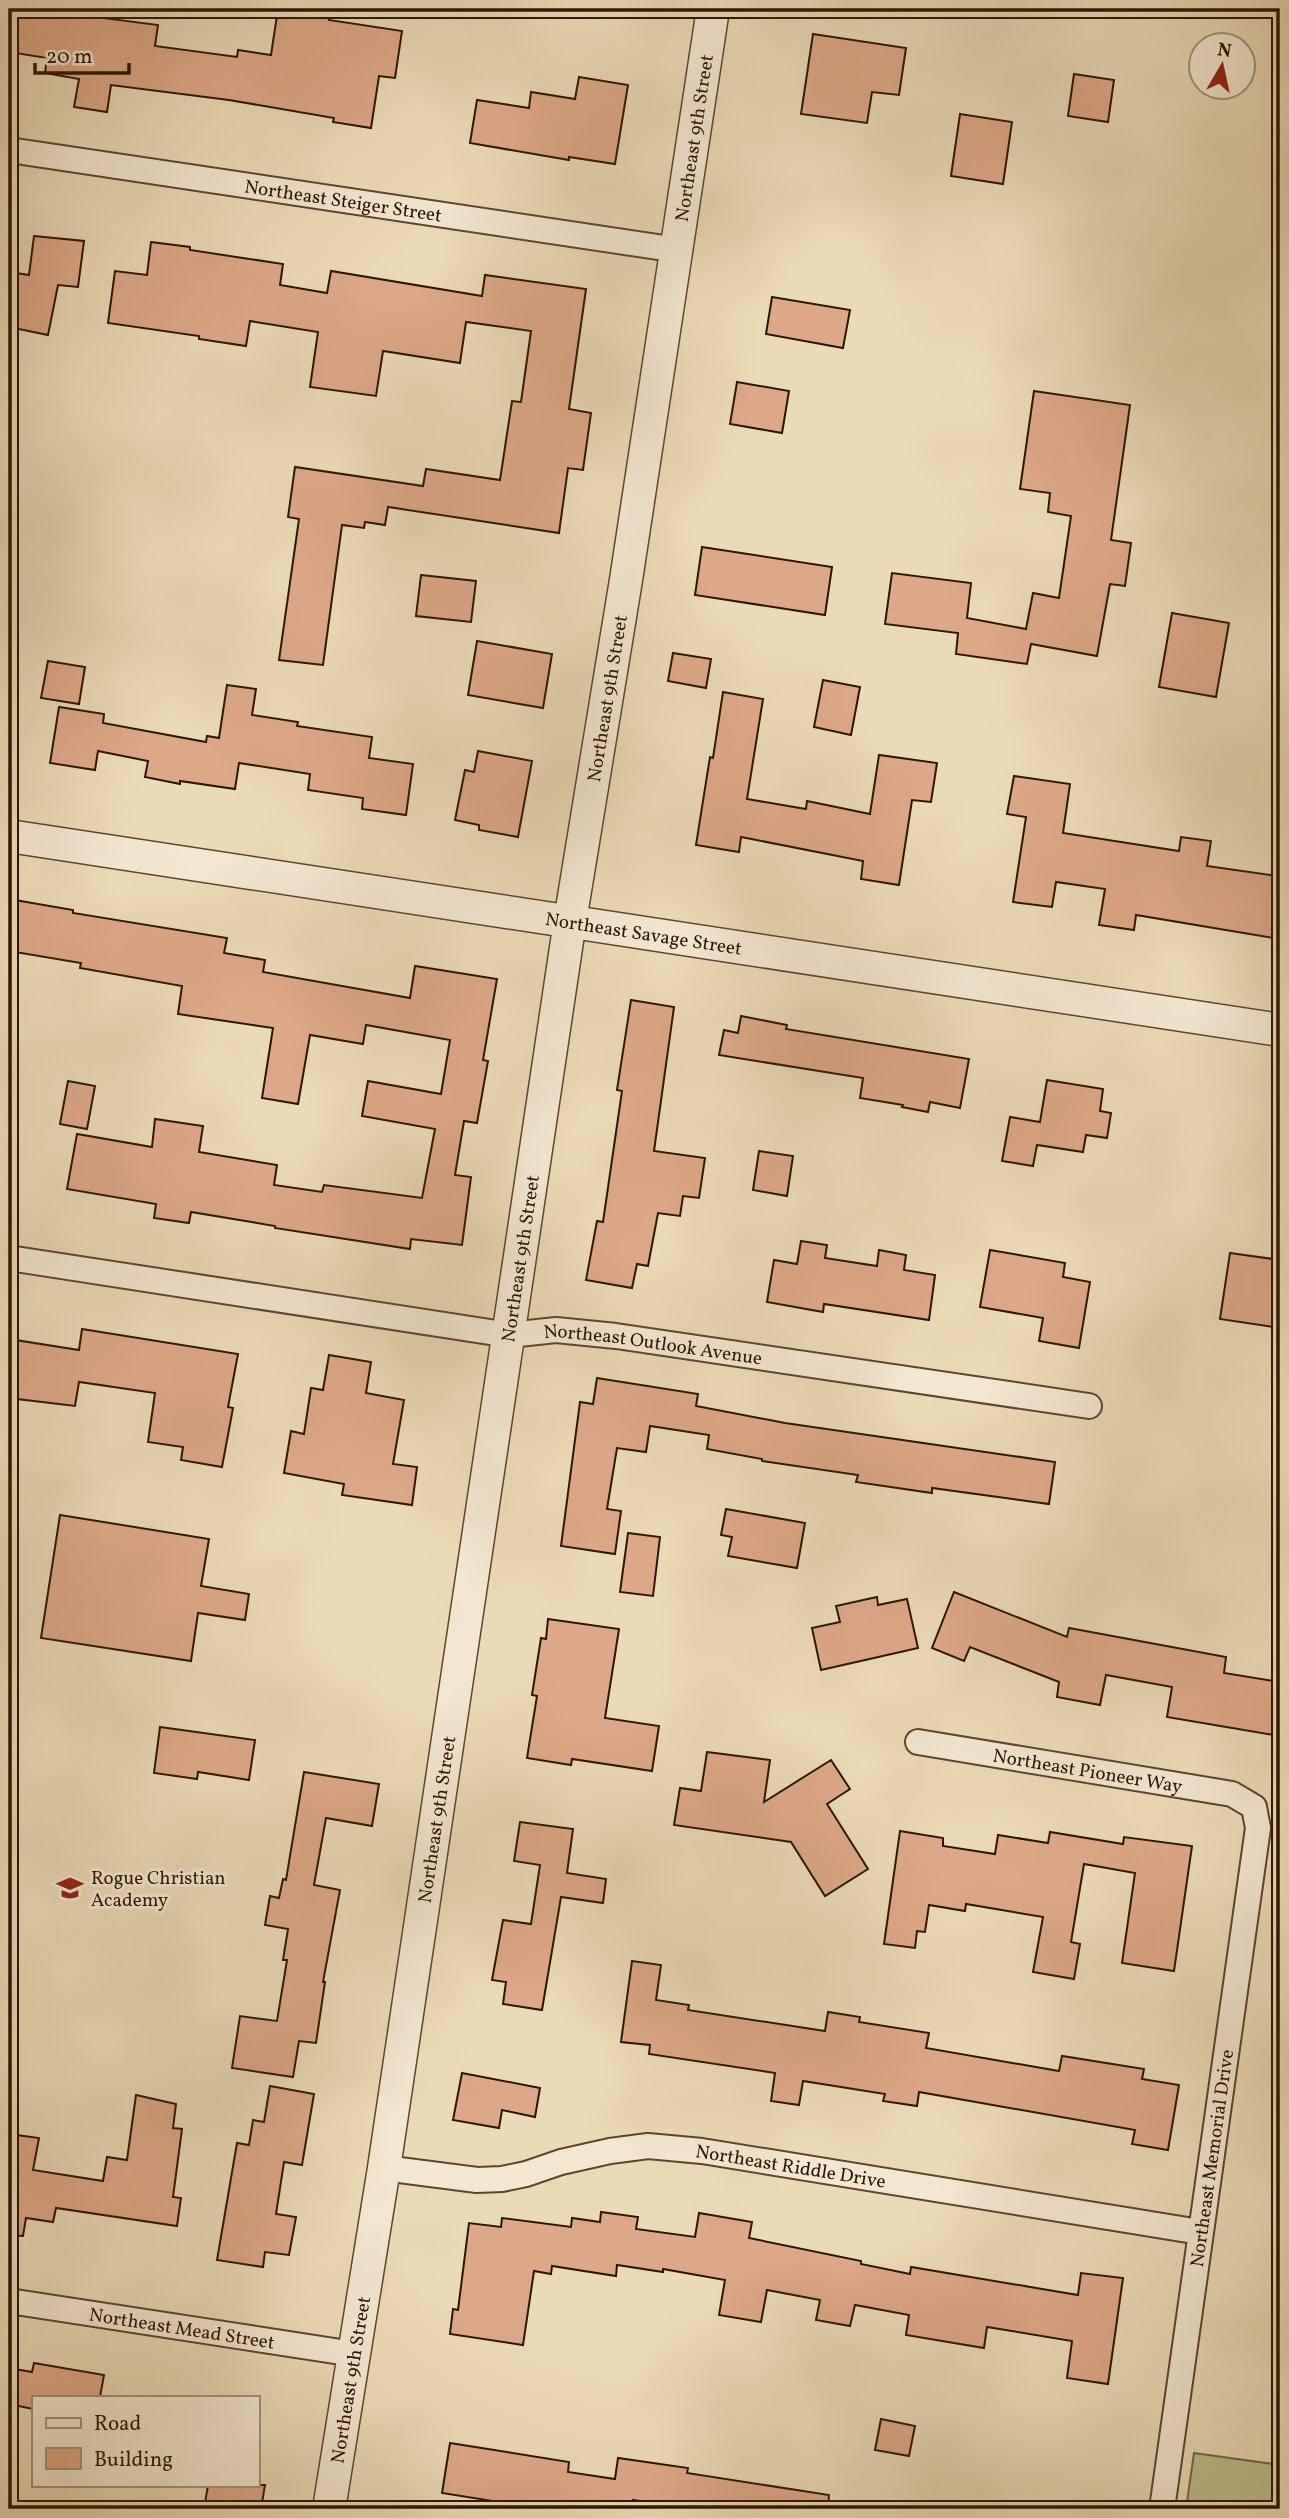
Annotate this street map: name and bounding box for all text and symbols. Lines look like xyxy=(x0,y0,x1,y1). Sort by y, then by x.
scale bar xyxy=(35,32,130,76)
north arrow xyxy=(1188,32,1258,102)
text: N xyxy=(1215,37,1233,65)
text: 20 m xyxy=(46,43,92,72)
street label: Northeast 9th Street xyxy=(670,52,721,224)
street label: Northeast Steiger Street xyxy=(242,174,444,230)
street label: Northeast 9th Street xyxy=(582,613,635,784)
street label: Northeast Savage Street xyxy=(543,907,744,963)
street label: Northeast 9th Street xyxy=(496,1173,547,1344)
street label: Northeast Outlook Avenue xyxy=(542,1319,764,1372)
street label: Northeast 9th Street xyxy=(413,1734,463,1905)
street label: Northeast Pioneer Way xyxy=(991,1744,1184,1801)
place label: Rogue Christian Academy xyxy=(91,1866,226,1914)
school or university icon: Rogue Christian Academy xyxy=(55,1873,85,1903)
street label: Northeast Memorial Drive xyxy=(1185,2048,1241,2269)
street label: Northeast Riddle Drive xyxy=(693,2139,887,2196)
street label: Northeast 9th Street xyxy=(326,2294,378,2465)
street label: Northeast Mead Street xyxy=(87,2302,277,2357)
legend xyxy=(32,2396,259,2486)
text: Road xyxy=(94,2410,141,2439)
text: Building xyxy=(94,2446,173,2475)

